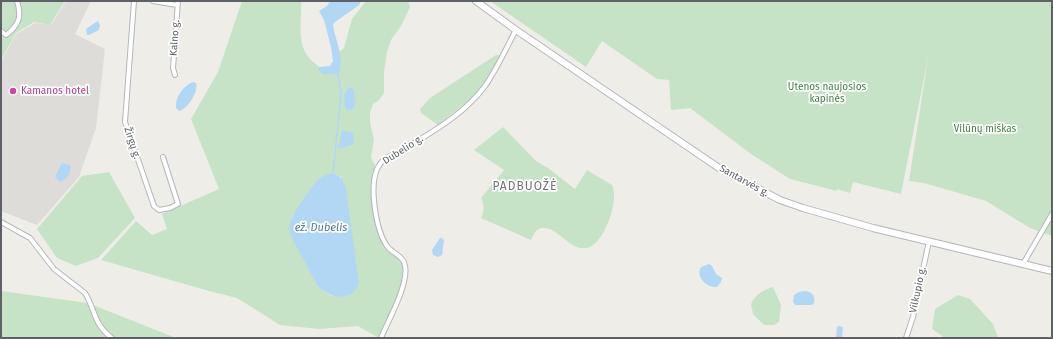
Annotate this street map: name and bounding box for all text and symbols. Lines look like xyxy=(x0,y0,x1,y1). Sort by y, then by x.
street label: Kalno g. xyxy=(168,20,182,56)
park label: Utenos naujosios kapinės xyxy=(788,81,866,104)
place label: Kamanos hotel xyxy=(21,85,89,97)
marker: Kamanos hotel xyxy=(8,86,18,96)
park label: Vilūnų miškas xyxy=(954,123,1016,135)
street label: Žirgų g. xyxy=(121,125,143,161)
street label: Dubelio g. xyxy=(381,133,425,167)
street label: Santarvės g. xyxy=(717,162,771,200)
district label: PADBUOŽĖ xyxy=(493,180,557,194)
water label: ež. Dubelis xyxy=(295,221,347,235)
street label: Vilkupio g. xyxy=(907,266,929,314)

